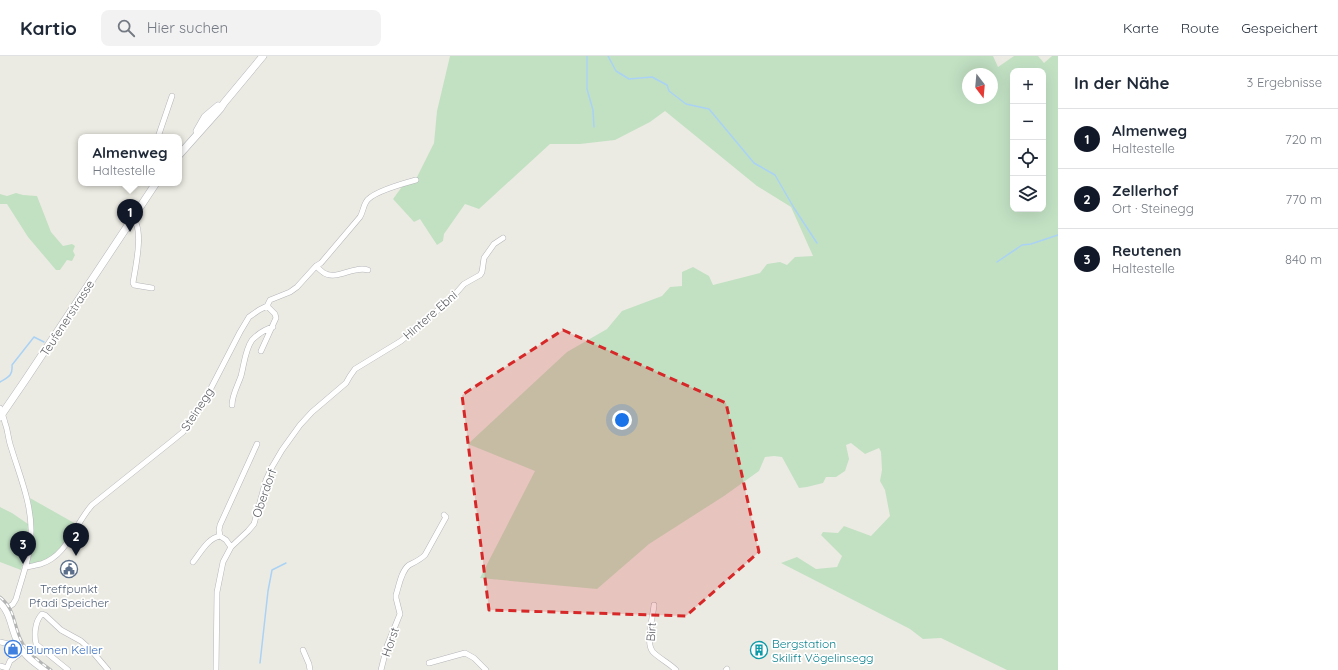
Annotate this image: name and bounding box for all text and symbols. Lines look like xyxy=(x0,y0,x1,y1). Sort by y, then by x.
search box xyxy=(101,10,381,46)
text: Kartio xyxy=(20,16,77,40)
icon: search xyxy=(115,17,137,39)
text: Hier suchen xyxy=(147,18,228,37)
text: Karte xyxy=(1123,19,1159,37)
text: Route xyxy=(1181,19,1219,37)
text: Gespeichert xyxy=(1241,19,1318,37)
north arrow xyxy=(962,68,998,104)
map controls xyxy=(1010,68,1046,212)
button: + xyxy=(1010,68,1046,104)
text: In der Nähe xyxy=(1074,72,1170,93)
text: 3 Ergebnisse xyxy=(1247,74,1322,90)
button: − xyxy=(1010,104,1046,140)
text: Almenweg xyxy=(1112,121,1187,140)
text: 1 xyxy=(1084,131,1090,147)
text: 720 m xyxy=(1285,131,1322,147)
popup xyxy=(78,134,182,186)
button: locate xyxy=(1010,140,1046,176)
text: Haltestelle xyxy=(1112,140,1175,156)
text: Almenweg xyxy=(92,143,168,162)
text: Haltestelle xyxy=(92,162,155,178)
button: layers xyxy=(1010,176,1046,212)
text: Zellerhof xyxy=(1112,181,1179,200)
text: 2 xyxy=(1083,191,1091,207)
text: 770 m xyxy=(1286,191,1322,207)
pin: 1 xyxy=(117,199,143,232)
text: Ort · Steinegg xyxy=(1112,200,1194,216)
text: Reutenen xyxy=(1112,241,1182,260)
text: 3 xyxy=(1084,251,1090,267)
text: 840 m xyxy=(1285,251,1322,267)
text: Haltestelle xyxy=(1112,260,1175,276)
street label: Teufenerstrasse xyxy=(37,277,97,359)
street label: Hintere Ebni xyxy=(400,287,460,343)
street label: Steinegg xyxy=(177,384,217,434)
your location xyxy=(612,410,632,430)
street label: Oberdorf xyxy=(249,466,280,520)
pin: 2 xyxy=(63,523,89,556)
pin: 3 xyxy=(10,531,36,564)
public building icon: Treffpunkt Pfadi Speicher xyxy=(59,559,79,579)
place label: Treffpunkt Pfadi Speicher xyxy=(29,581,109,610)
street label: Birt xyxy=(643,622,659,642)
street label: Horst xyxy=(378,625,402,659)
place label: Bergstation Skilift Vögelinsegg xyxy=(772,636,874,665)
shop icon: Blumen Keller xyxy=(3,639,23,659)
building icon: Bergstation Skilift Vögelinsegg xyxy=(749,640,769,660)
place label: Blumen Keller xyxy=(26,642,103,657)

